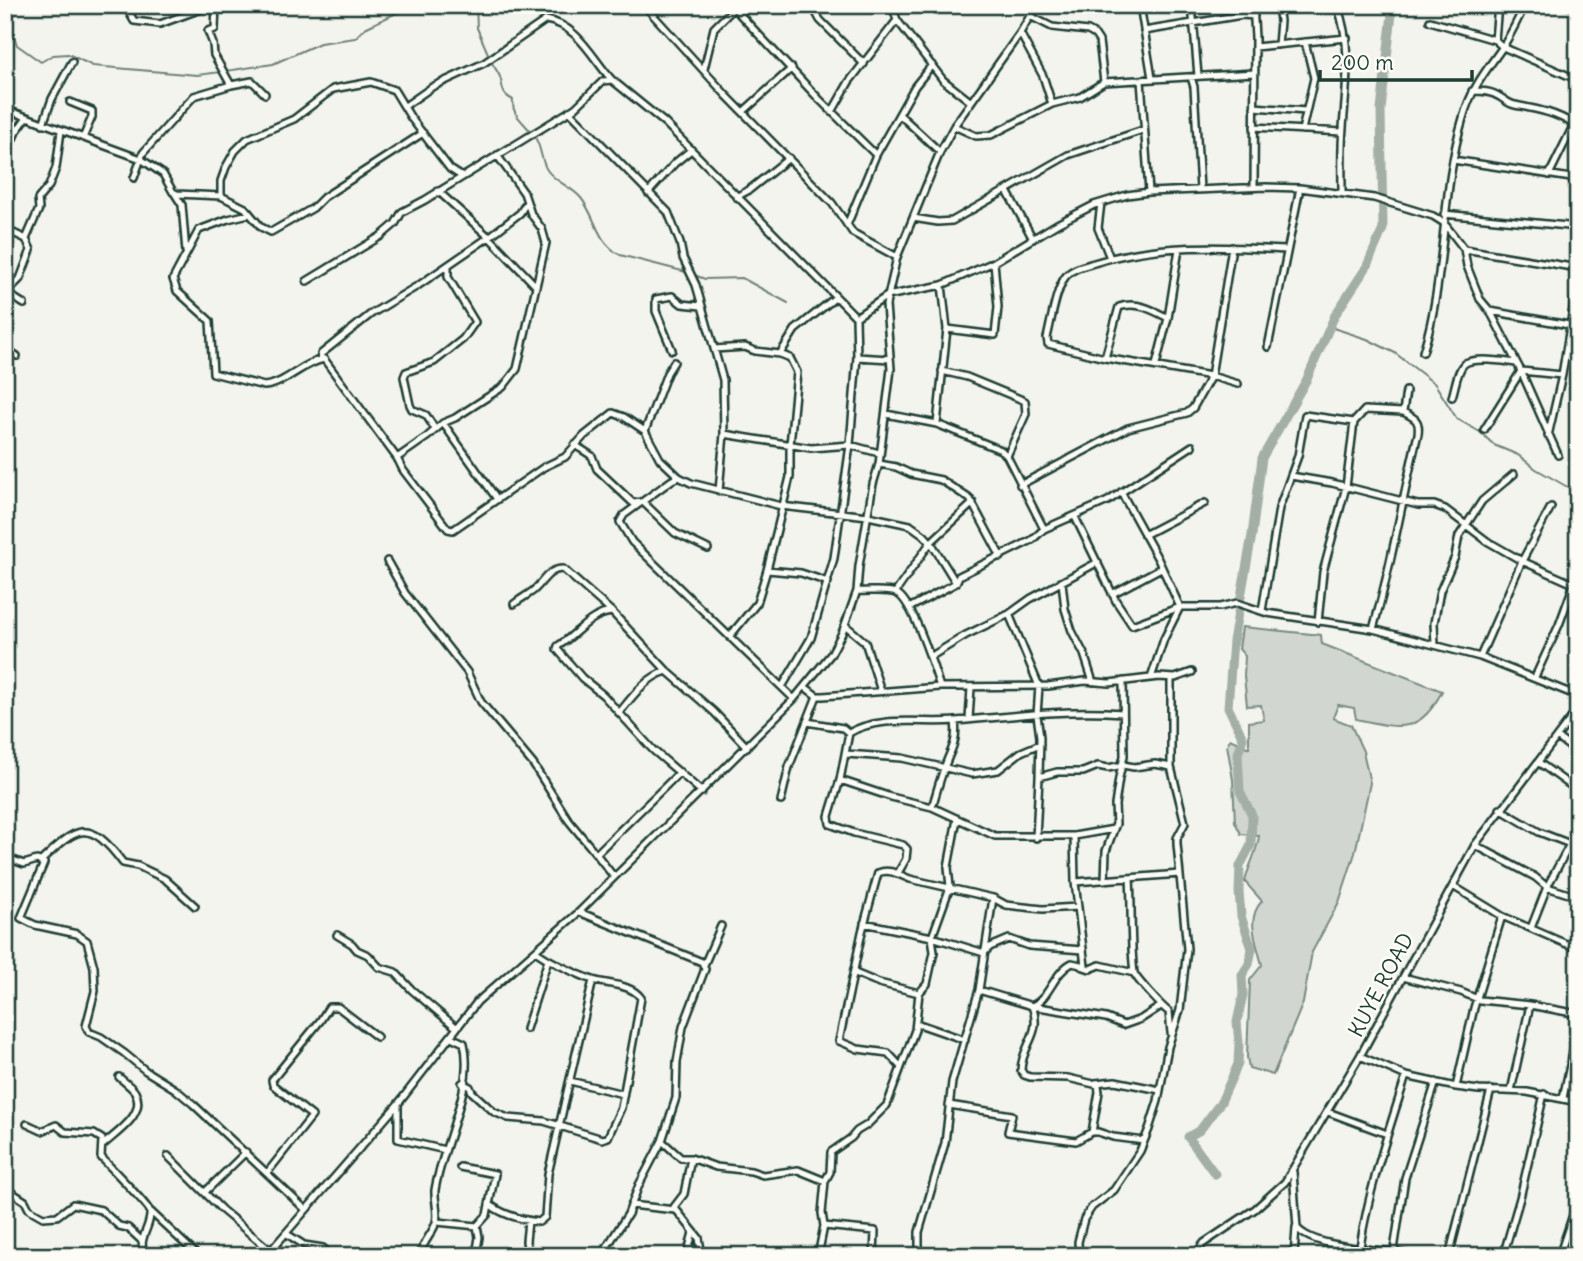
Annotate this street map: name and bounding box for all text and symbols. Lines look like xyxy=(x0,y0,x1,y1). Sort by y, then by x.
scale bar xyxy=(1320,38,1473,82)
text: 200 m xyxy=(1331,49,1394,76)
street label: KUYE ROAD xyxy=(1342,928,1419,1041)

